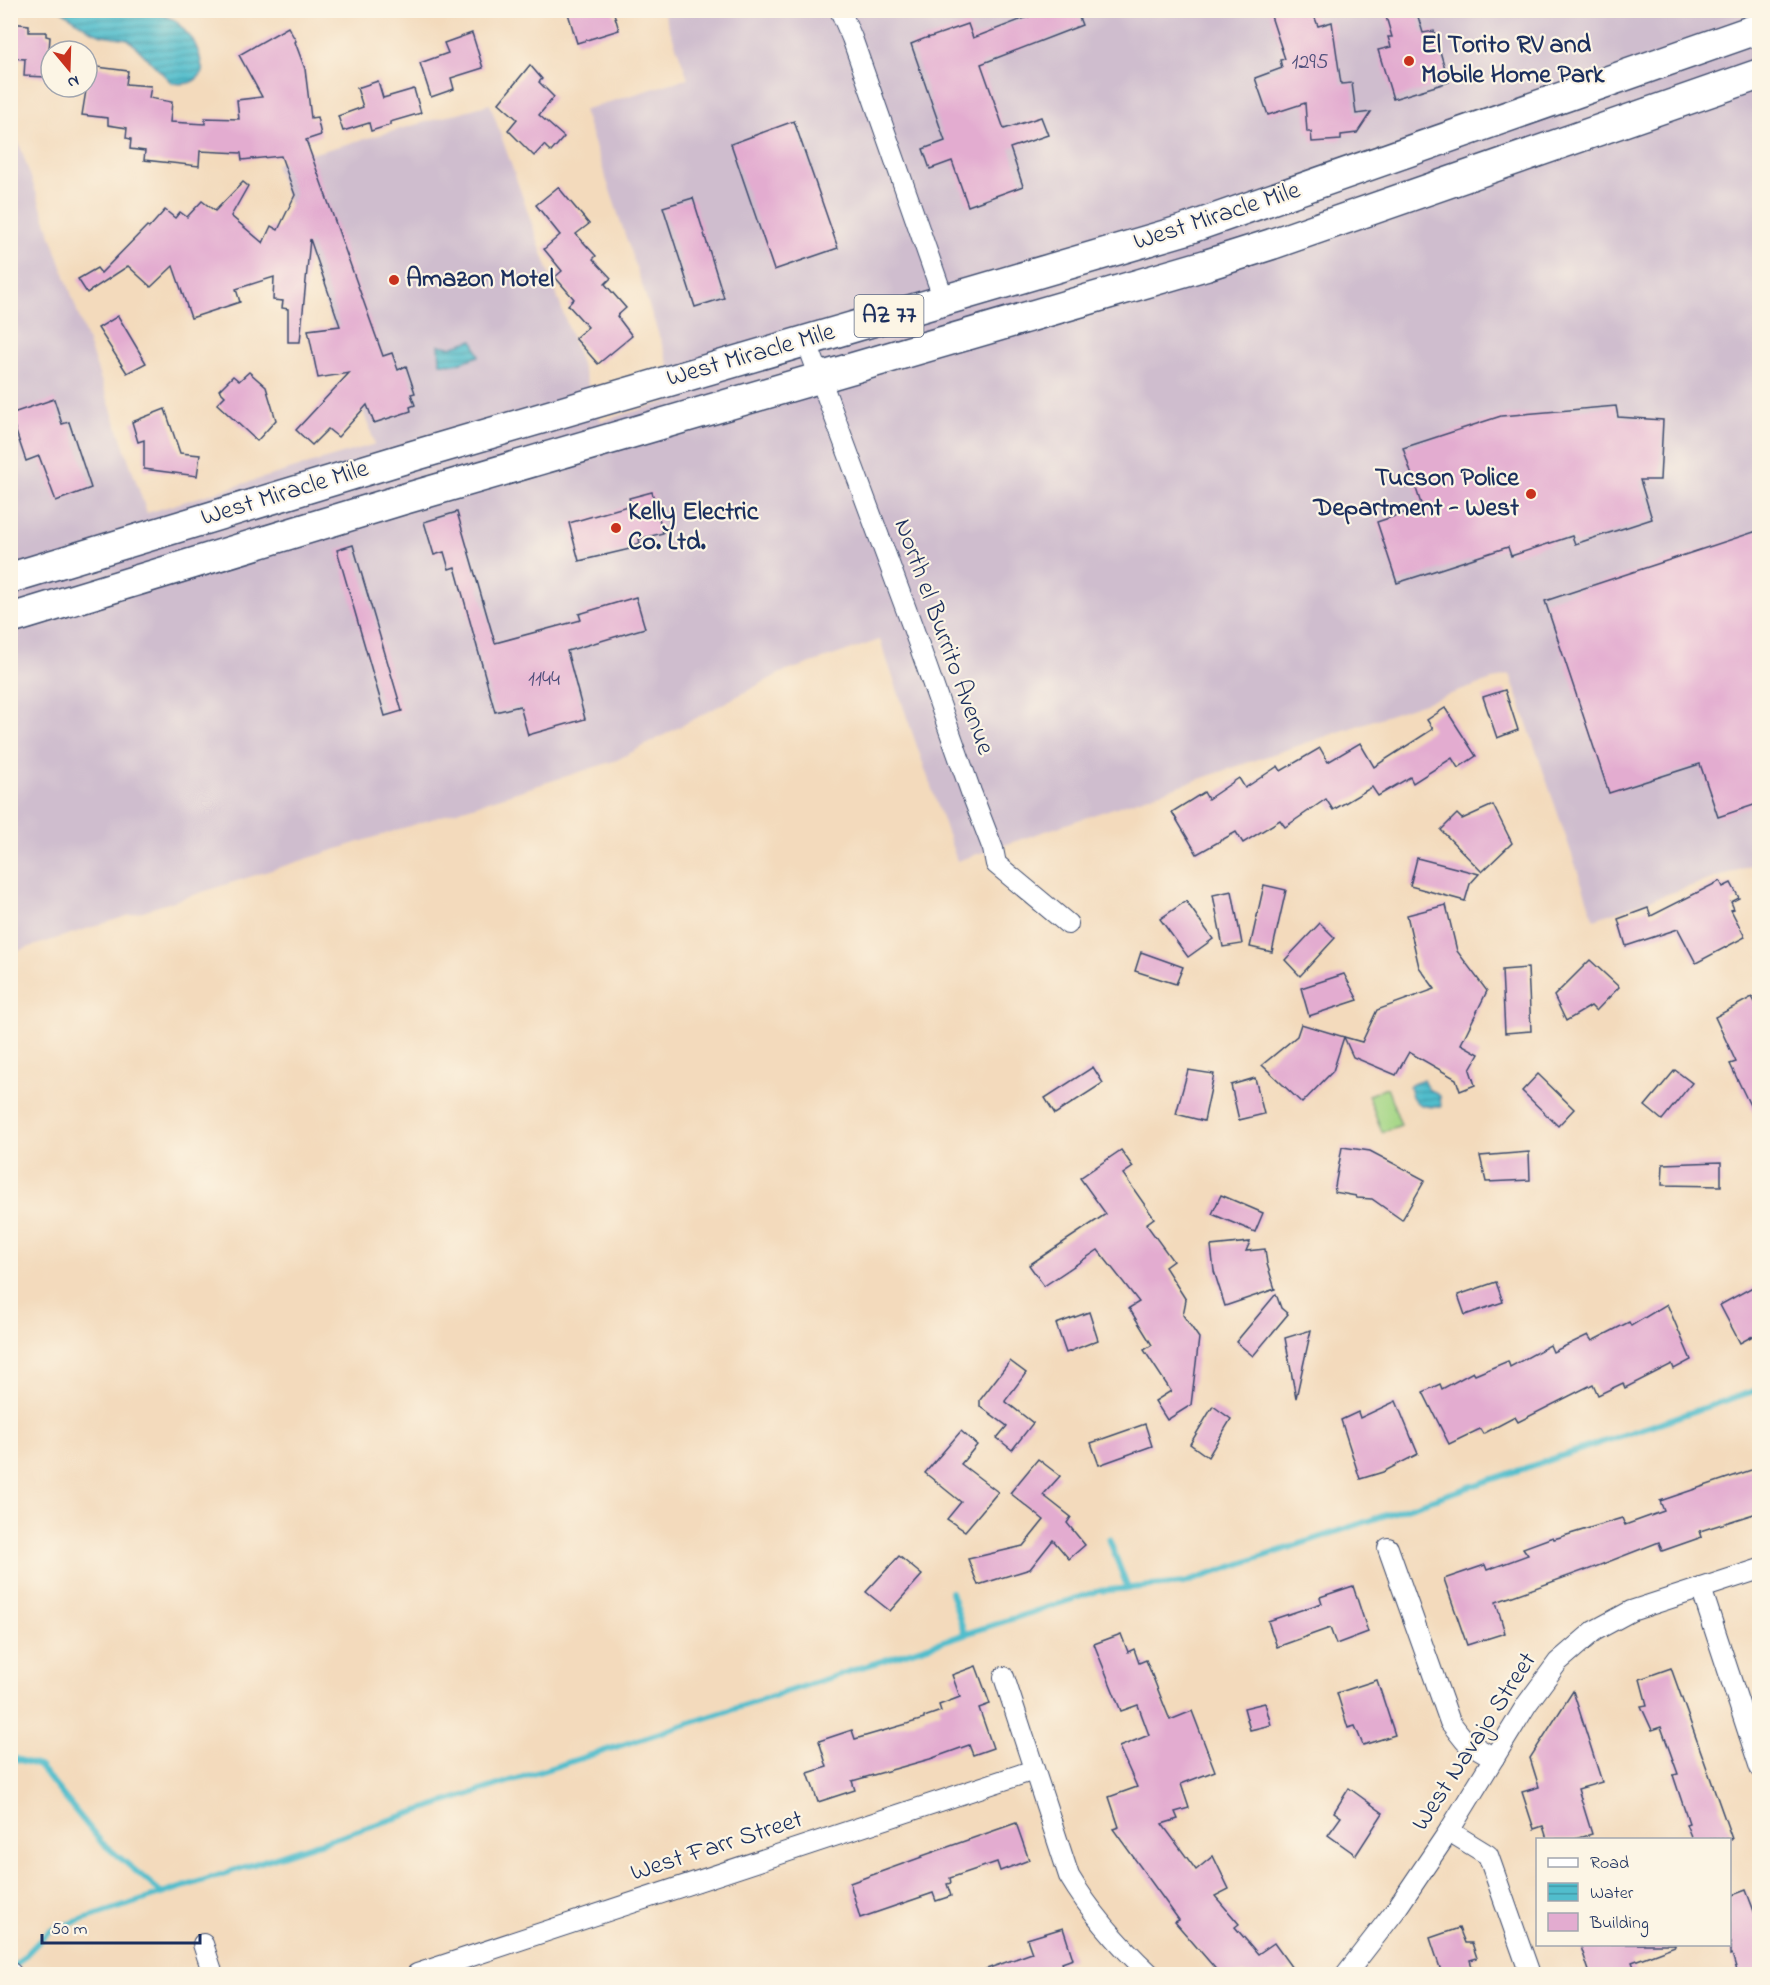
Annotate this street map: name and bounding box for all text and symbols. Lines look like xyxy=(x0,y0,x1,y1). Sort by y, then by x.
place label: El Torito RV and Mobile Home Park xyxy=(1421,27,1605,95)
north arrow xyxy=(39,39,99,99)
house number: 1295 xyxy=(1291,47,1329,79)
marker: El Torito RV and Mobile Home Park xyxy=(1402,54,1416,68)
text: N xyxy=(64,68,82,94)
street label: West Miracle Mile xyxy=(1129,172,1306,262)
place label: Amazon Motel xyxy=(406,261,554,299)
marker: Amazon Motel xyxy=(387,273,401,287)
road number: AZ 77 xyxy=(854,295,924,337)
street label: West Miracle Mile xyxy=(662,314,840,398)
street label: West Miracle Mile xyxy=(197,450,374,538)
place label: Tucson Police Department - West xyxy=(1312,460,1520,528)
marker: Tucson Police Department - West xyxy=(1524,487,1538,501)
place label: Kelly Electric Co. Ltd. xyxy=(628,494,760,562)
street label: North el Burrito Avenue xyxy=(883,514,1004,761)
marker: Kelly Electric Co. Ltd. xyxy=(609,521,623,535)
house number: 1144 xyxy=(528,664,560,696)
street label: West Navajo Street xyxy=(1403,1645,1547,1839)
street label: West Farr Street xyxy=(626,1801,808,1893)
legend xyxy=(1536,1838,1731,1946)
text: Road xyxy=(1590,1851,1629,1877)
text: Water xyxy=(1590,1881,1634,1907)
scale bar xyxy=(42,1907,200,1945)
text: Building xyxy=(1589,1911,1649,1938)
text: 50 m xyxy=(51,1917,88,1943)

